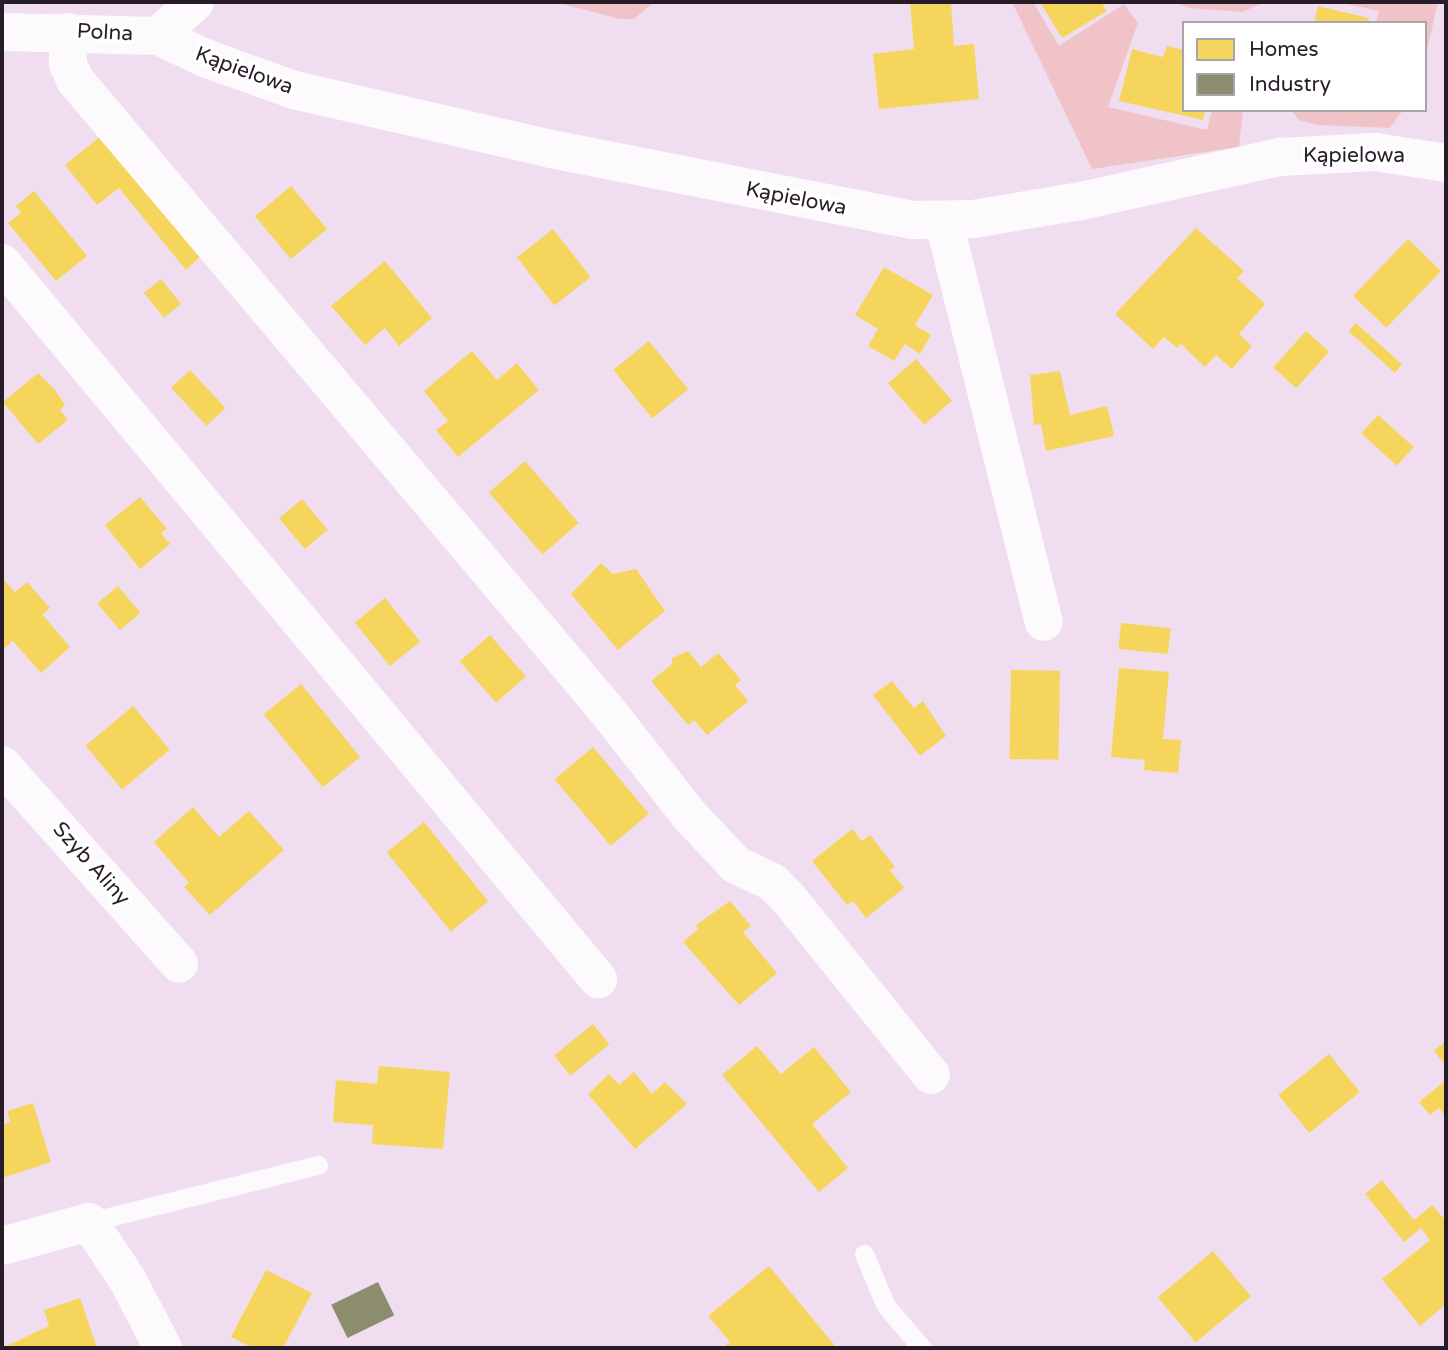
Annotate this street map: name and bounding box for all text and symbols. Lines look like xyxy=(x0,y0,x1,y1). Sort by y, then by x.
street label: Polna xyxy=(76,19,134,47)
legend xyxy=(1182,21,1427,112)
text: Homes xyxy=(1249,37,1319,62)
street label: Kąpielowa xyxy=(192,42,296,100)
text: Industry xyxy=(1249,72,1331,97)
street label: Kąpielowa xyxy=(1303,143,1405,169)
street label: Kąpielowa xyxy=(743,177,849,221)
street label: Szyb Aliny xyxy=(47,817,135,911)

